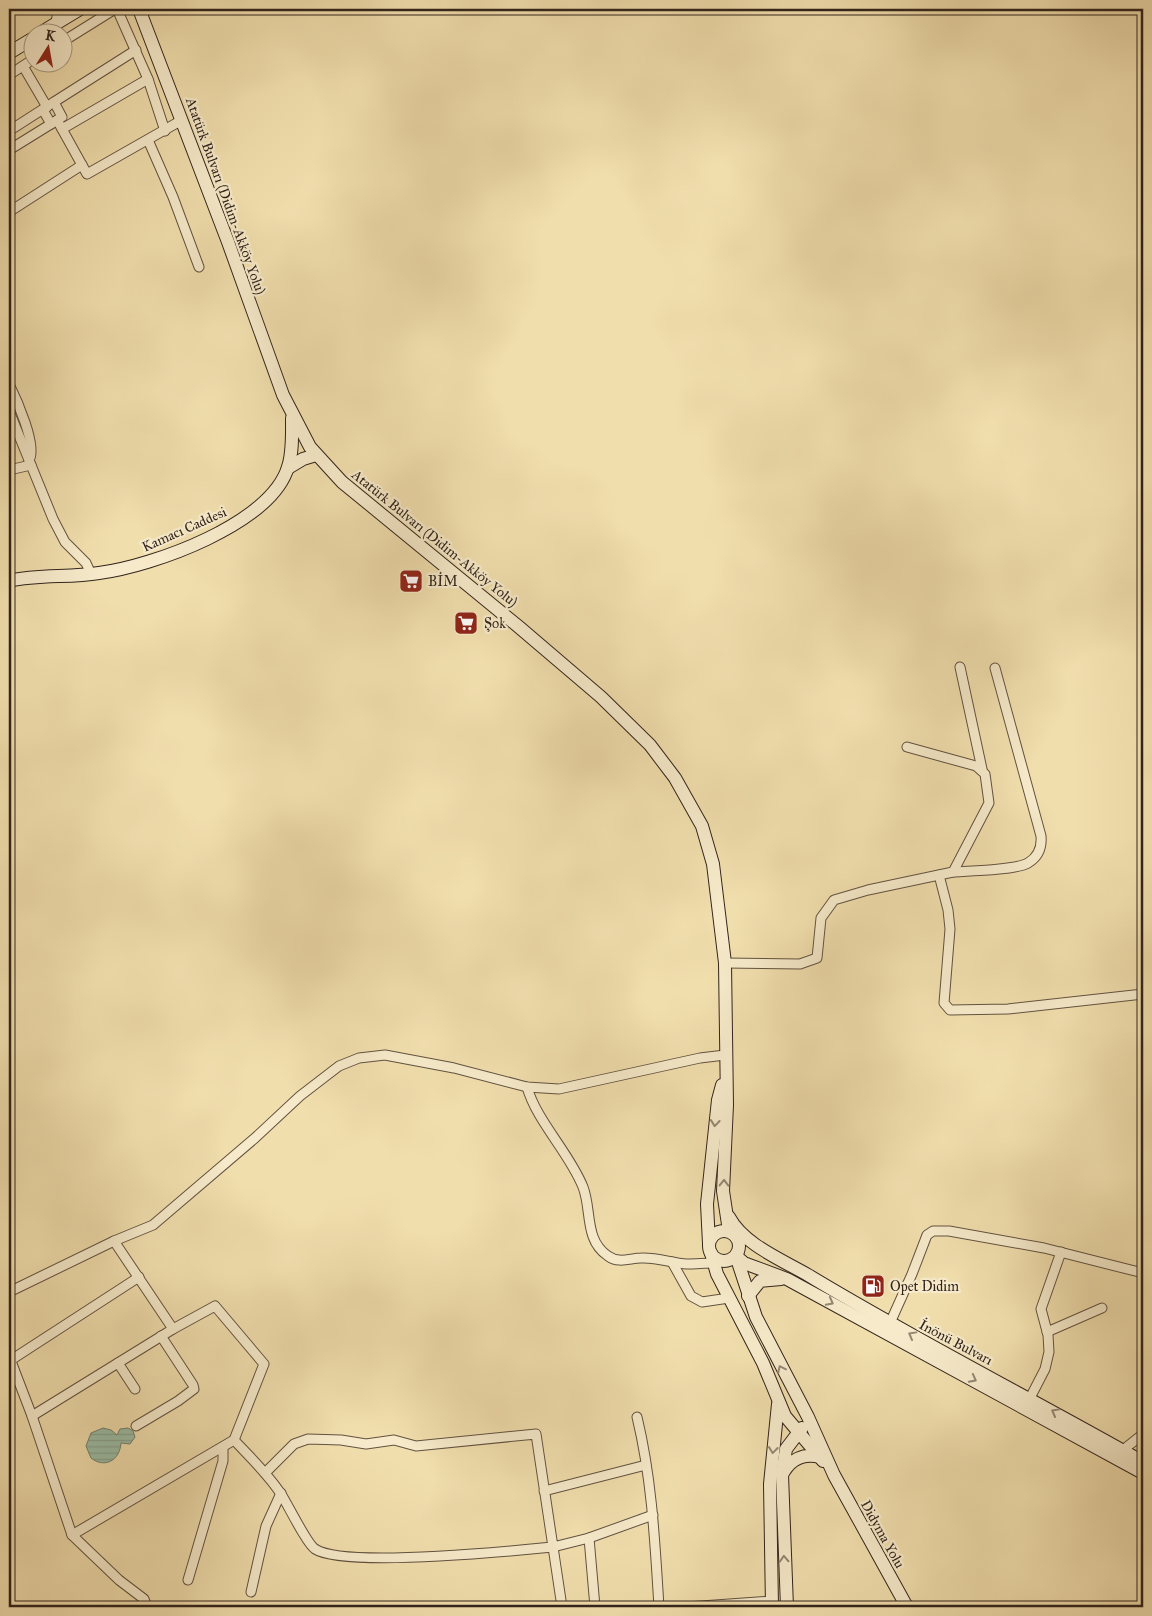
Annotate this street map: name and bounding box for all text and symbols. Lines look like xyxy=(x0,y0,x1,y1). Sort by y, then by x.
north arrow xyxy=(22,22,72,72)
text: K xyxy=(44,26,58,45)
street label: Atatürk Bulvarı (Didim-Akköy Yolu) xyxy=(181,94,269,297)
street label: Atatürk Bulvarı (Didim-Akköy Yolu) xyxy=(347,466,521,611)
street label: Kamacı Caddesi xyxy=(139,503,229,556)
supermarket icon: BİM xyxy=(398,568,424,594)
place label: BİM xyxy=(428,572,458,590)
supermarket icon: Şok xyxy=(453,610,479,636)
place label: Şok xyxy=(484,615,506,632)
one-way arrow xyxy=(710,1119,721,1127)
one-way arrow xyxy=(718,1179,729,1187)
fuel station icon: Opet Didim xyxy=(860,1273,886,1299)
place label: Opet Didim xyxy=(890,1278,959,1295)
one-way arrow xyxy=(825,1296,834,1306)
street label: İnönü Bulvarı xyxy=(916,1315,996,1369)
one-way arrow xyxy=(908,1331,917,1341)
one-way arrow xyxy=(777,1365,787,1374)
one-way arrow xyxy=(968,1373,977,1383)
one-way arrow xyxy=(1051,1408,1060,1418)
one-way arrow xyxy=(769,1445,779,1454)
street label: Didyma Yolu xyxy=(857,1497,908,1572)
one-way arrow xyxy=(779,1554,790,1562)

